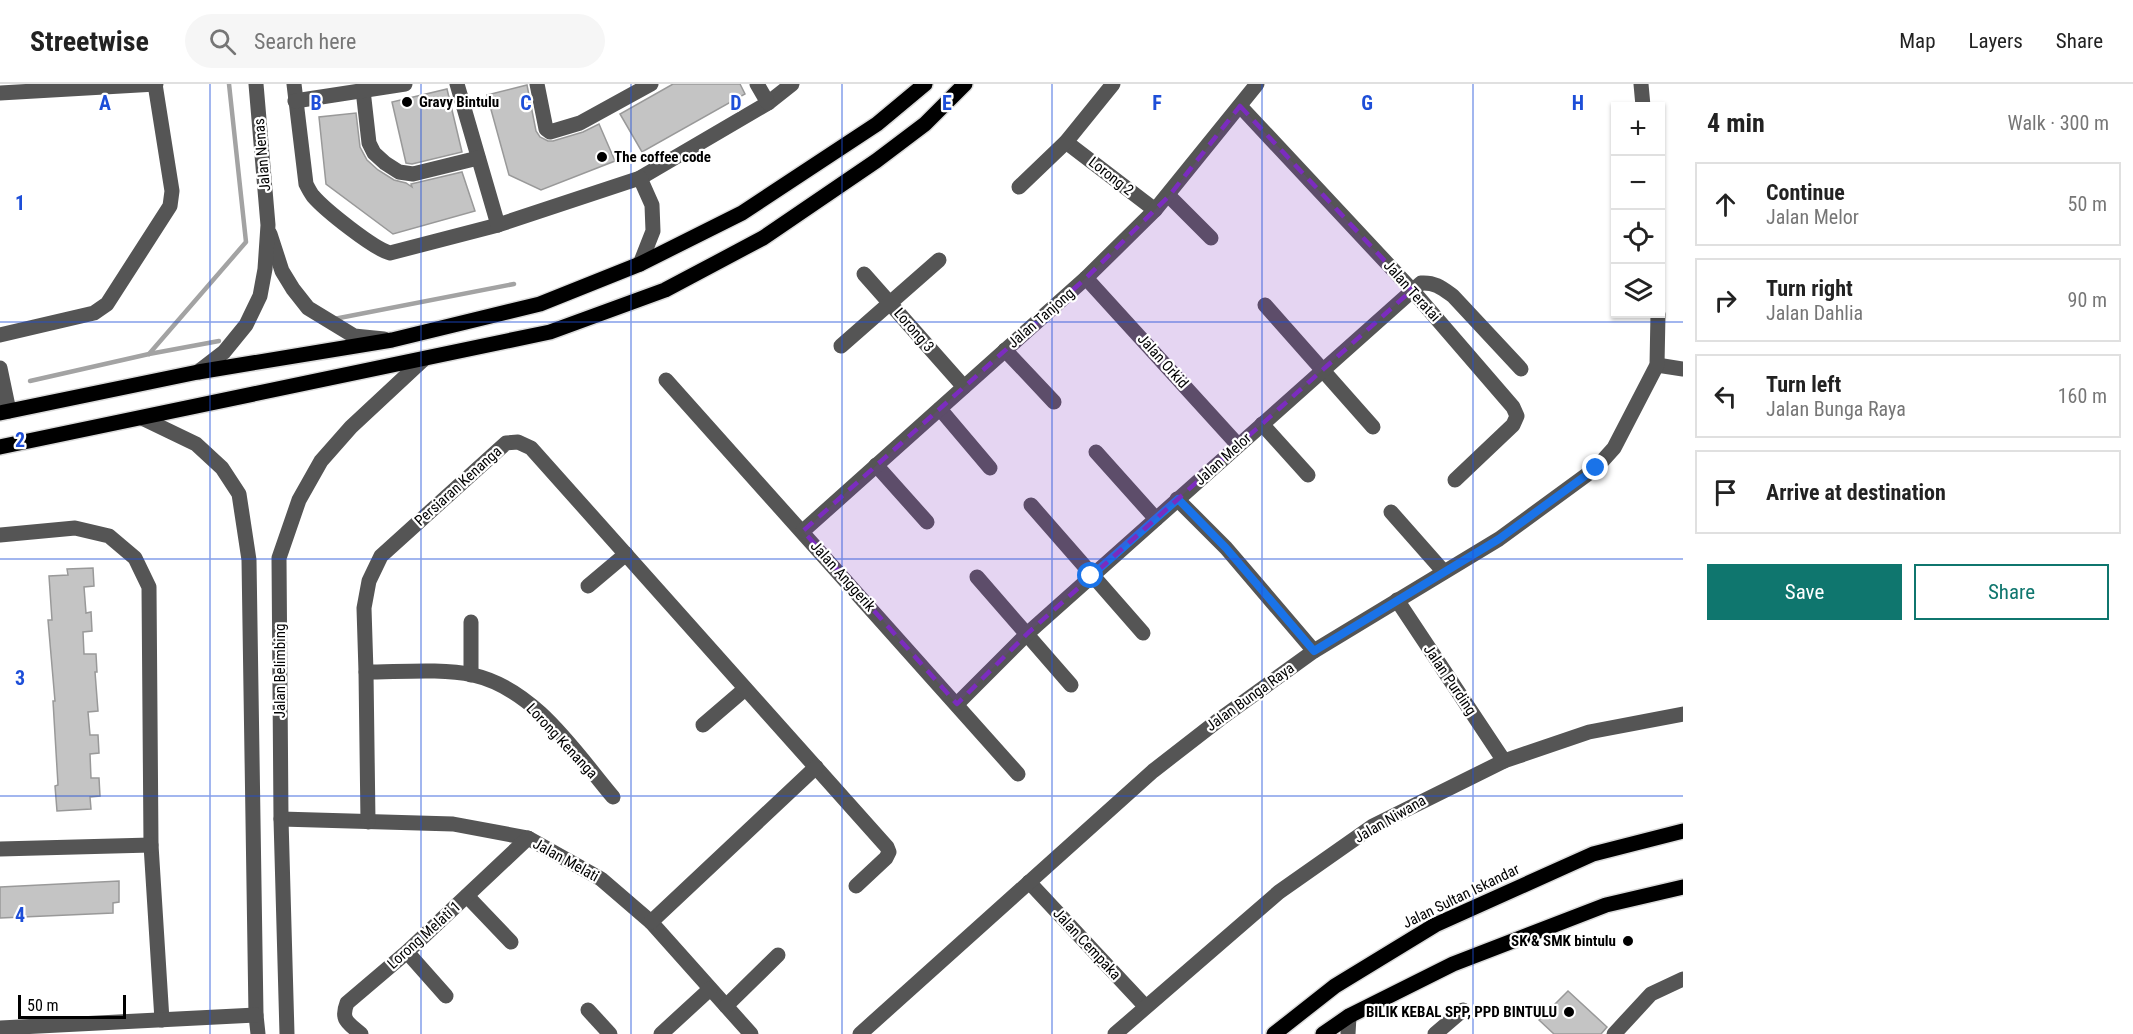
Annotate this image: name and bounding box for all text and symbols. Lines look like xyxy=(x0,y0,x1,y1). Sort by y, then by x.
search box xyxy=(185,14,605,68)
text: Streetwise xyxy=(30,25,149,58)
icon: search xyxy=(206,25,239,58)
text: Search here xyxy=(254,29,356,54)
text: Map xyxy=(1899,29,1936,53)
text: Layers xyxy=(1969,29,2023,53)
text: Share xyxy=(2056,29,2103,53)
text: A xyxy=(99,91,111,115)
text: B xyxy=(310,91,322,115)
text: C xyxy=(520,91,532,115)
text: D xyxy=(730,91,742,115)
text: E xyxy=(942,91,952,115)
text: F xyxy=(1152,91,1162,115)
text: G xyxy=(1361,91,1373,115)
text: H xyxy=(1572,91,1584,115)
place label: Gravy Bintulu xyxy=(419,93,499,111)
marker: Gravy Bintulu xyxy=(400,95,414,109)
map controls xyxy=(1611,102,1665,318)
button: + xyxy=(1611,102,1665,156)
text: 4 min xyxy=(1707,108,1765,138)
text: Walk · 300 m xyxy=(2008,111,2109,135)
street label: Jalan Nenas xyxy=(250,118,274,192)
place label: The coffee code xyxy=(614,148,711,166)
marker: The coffee code xyxy=(595,150,609,164)
street label: Lorong 2 xyxy=(1085,153,1137,199)
button: − xyxy=(1611,156,1665,210)
text: Continue xyxy=(1766,180,1845,205)
icon: ahead xyxy=(1709,188,1742,221)
text: 1 xyxy=(15,191,25,215)
text: 50 m xyxy=(2068,192,2107,216)
text: Jalan Melor xyxy=(1766,205,1859,229)
button: locate xyxy=(1611,210,1665,264)
street label: Jalan Teratai xyxy=(1380,257,1444,325)
button: layers xyxy=(1611,264,1665,318)
text: Turn right xyxy=(1766,276,1853,301)
street label: Jalan Tanjong xyxy=(1004,284,1078,352)
icon: right xyxy=(1709,284,1742,317)
text: 90 m xyxy=(2068,288,2107,312)
text: Jalan Dahlia xyxy=(1766,301,1863,325)
street label: Lorong 3 xyxy=(890,304,938,356)
street label: Jalan Orkid xyxy=(1134,330,1192,392)
text: Turn left xyxy=(1766,372,1841,397)
icon: left xyxy=(1709,380,1742,413)
text: 160 m xyxy=(2058,384,2107,408)
text: Jalan Bunga Raya xyxy=(1766,397,1906,421)
text: 2 xyxy=(15,428,25,452)
street label: Jalan Melor xyxy=(1191,429,1255,489)
street label: Persiaran Kenanga xyxy=(411,442,505,530)
route end xyxy=(1582,454,1608,480)
icon: arrive xyxy=(1709,476,1742,509)
text: Arrive at destination xyxy=(1766,480,1946,505)
street label: Jalan Anggerik xyxy=(807,537,879,615)
route start xyxy=(1077,562,1103,588)
button: Save xyxy=(1707,564,1902,620)
button: Share xyxy=(1914,564,2109,620)
street label: Jalan Belimbing xyxy=(271,624,289,718)
street label: Jalan Purding xyxy=(1420,641,1480,719)
street label: Jalan Bunga Raya xyxy=(1202,659,1298,735)
text: 3 xyxy=(15,666,25,690)
street label: Lorong Kenanga xyxy=(523,700,601,782)
street label: Jalan Niwana xyxy=(1351,791,1429,847)
street label: Jalan Melati xyxy=(530,835,602,885)
street label: Jalan Sultan Iskandar xyxy=(1400,860,1523,932)
street label: Lorong Melati 1 xyxy=(384,897,464,973)
text: 4 xyxy=(15,903,25,927)
street label: Jalan Cempaka xyxy=(1049,905,1125,983)
place label: SK & SMK bintulu xyxy=(1511,932,1616,950)
marker: SK & SMK bintulu xyxy=(1621,934,1635,948)
scale bar xyxy=(18,992,126,1020)
text: 50 m xyxy=(27,996,59,1015)
place label: BILIK KEBAL SPP, PPD BINTULU xyxy=(1366,1003,1557,1021)
marker: BILIK KEBAL SPP, PPD BINTULU xyxy=(1562,1005,1576,1019)

